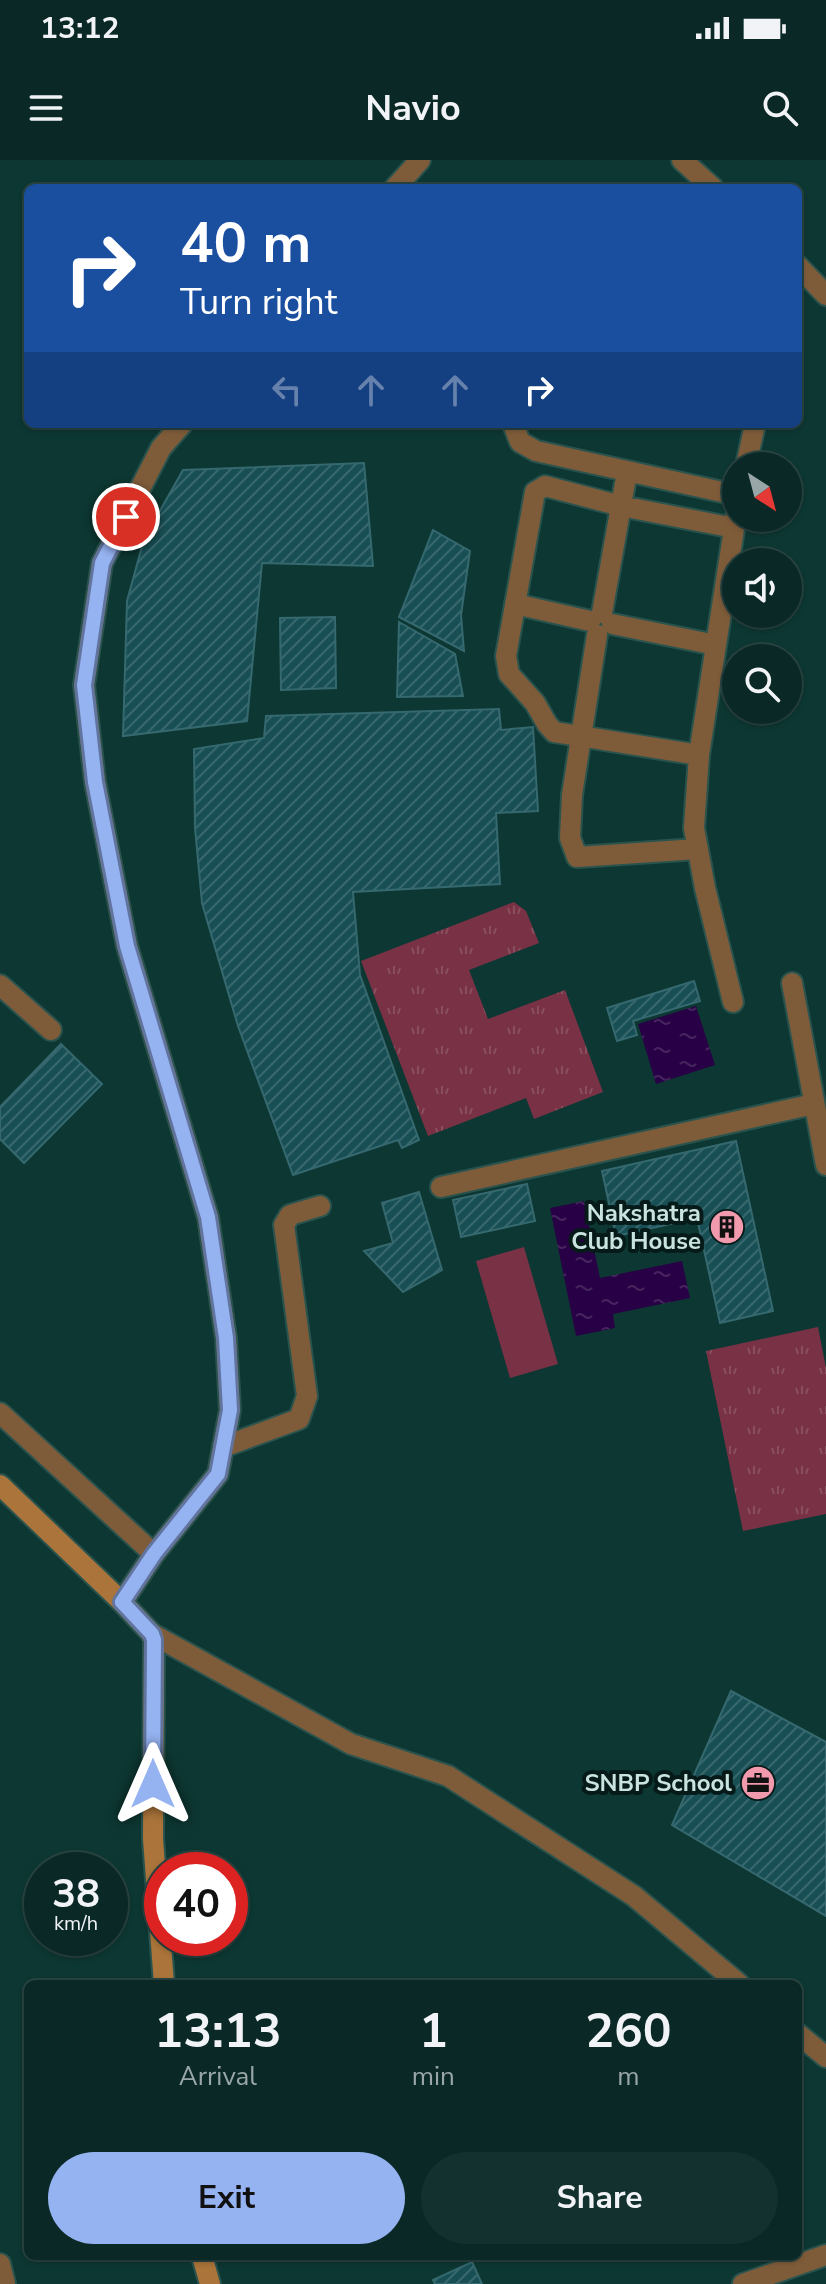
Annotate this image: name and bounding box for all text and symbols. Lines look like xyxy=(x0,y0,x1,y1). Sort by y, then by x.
text: 13:12 xyxy=(40,8,119,49)
text: Navio xyxy=(365,84,461,133)
icon: menu xyxy=(24,86,68,130)
icon: search xyxy=(758,86,802,130)
text: 40 m xyxy=(180,205,311,282)
icon: right xyxy=(48,216,152,320)
text: Turn right xyxy=(180,278,337,327)
icon: left xyxy=(265,368,309,412)
icon: ahead xyxy=(349,368,393,412)
icon: ahead xyxy=(433,368,477,412)
icon: right xyxy=(517,368,561,412)
north arrow xyxy=(722,452,802,532)
map controls xyxy=(722,452,802,724)
pin xyxy=(92,483,160,551)
icon: arrive xyxy=(104,495,148,539)
button: sound xyxy=(722,548,802,628)
button: search xyxy=(722,644,802,724)
place label: Nakshatra Club House xyxy=(571,1197,701,1257)
building icon: Nakshatra Club House xyxy=(708,1208,746,1246)
position arrow xyxy=(111,1742,195,1826)
office icon: SNBP School xyxy=(739,1764,777,1802)
place label: SNBP School xyxy=(584,1767,732,1799)
speed limit sign: 40 xyxy=(144,1852,248,1956)
text: 38 xyxy=(52,1867,100,1921)
text: km/h xyxy=(54,1910,98,1937)
text: 13:13 xyxy=(154,1998,281,2064)
text: 1 xyxy=(419,1998,448,2064)
text: 260 xyxy=(585,1998,672,2064)
text: Arrival xyxy=(179,2059,257,2094)
text: min xyxy=(412,2059,455,2094)
text: m xyxy=(617,2059,640,2094)
button: Exit xyxy=(48,2152,405,2244)
button: Share xyxy=(421,2152,778,2244)

